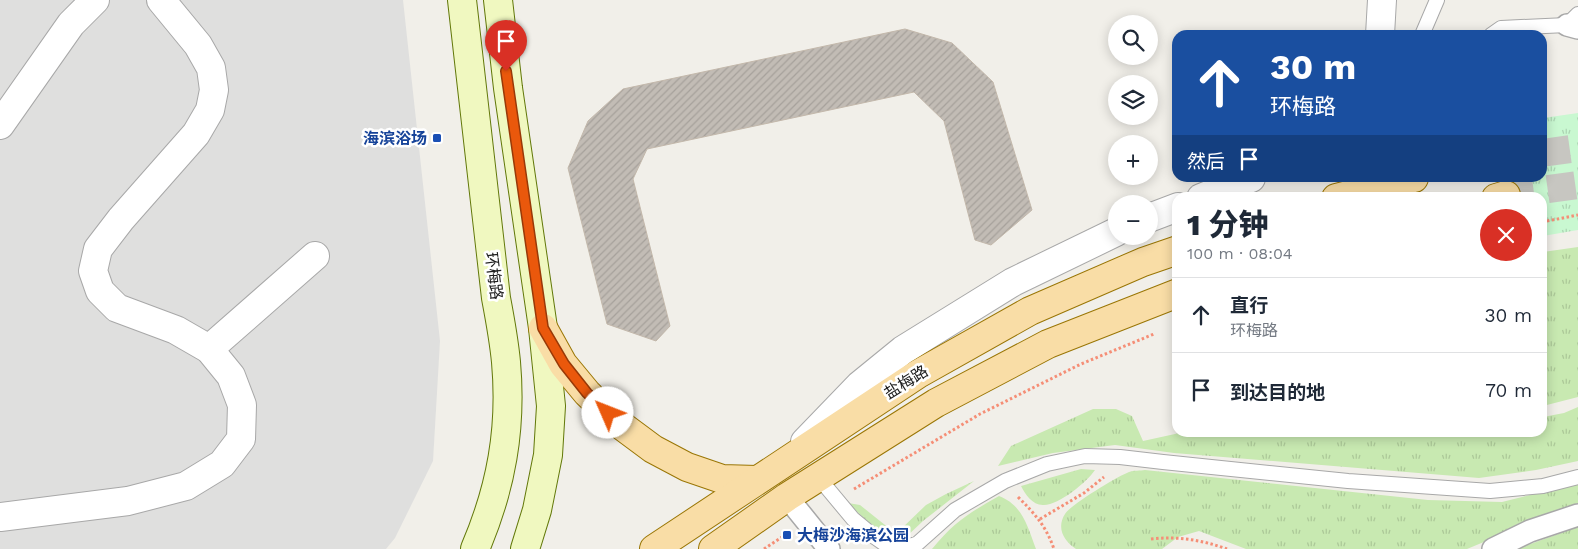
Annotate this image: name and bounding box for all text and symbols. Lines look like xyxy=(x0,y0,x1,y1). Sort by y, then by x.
map controls xyxy=(1108,15,1158,245)
button: search xyxy=(1108,15,1158,65)
pin xyxy=(485,20,527,71)
icon: arrive xyxy=(492,27,520,55)
text: 30 m xyxy=(1270,46,1356,88)
icon: ahead xyxy=(1187,50,1252,115)
button: layers xyxy=(1108,75,1158,125)
text: 环梅路 xyxy=(1270,94,1336,119)
place label: 海滨浴场 xyxy=(363,129,427,148)
marker: 海滨浴场 xyxy=(431,132,443,144)
button: + xyxy=(1108,135,1158,185)
icon: arrive xyxy=(1235,145,1263,173)
text: 然后 xyxy=(1187,150,1225,173)
button: − xyxy=(1108,195,1158,245)
text: 1 分钟 xyxy=(1187,207,1268,242)
button: close xyxy=(1480,209,1532,261)
text: 100 m · 08:04 xyxy=(1187,244,1293,263)
street label: 环梅路 xyxy=(482,251,506,301)
text: 直行 xyxy=(1230,294,1268,317)
icon: ahead xyxy=(1187,301,1215,329)
text: 30 m xyxy=(1485,304,1532,327)
text: 环梅路 xyxy=(1230,321,1278,340)
street label: 盐梅路 xyxy=(881,361,931,403)
icon: arrive xyxy=(1187,376,1215,404)
text: 70 m xyxy=(1485,379,1532,402)
text: 到达目的地 xyxy=(1230,381,1325,404)
position arrow xyxy=(581,386,633,438)
place label: 大梅沙海滨公园 xyxy=(797,526,909,545)
marker: 大梅沙海滨公园 xyxy=(781,529,793,541)

